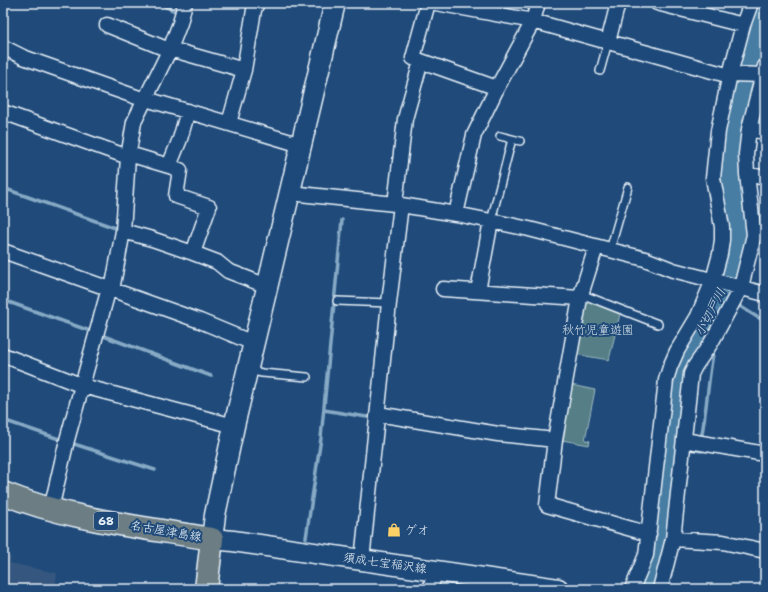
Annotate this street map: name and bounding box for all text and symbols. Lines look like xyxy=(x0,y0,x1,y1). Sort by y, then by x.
water label: 小切戸川 xyxy=(691,285,729,339)
park label: 秋竹児童遊園 xyxy=(562,322,634,338)
road number: 68 xyxy=(94,512,118,530)
street label: 名古屋津島線 xyxy=(129,517,203,545)
shop icon: ゲオ xyxy=(386,522,402,538)
place label: ゲオ xyxy=(405,522,429,538)
street label: 須成七宝稲沢線 xyxy=(342,549,428,577)

